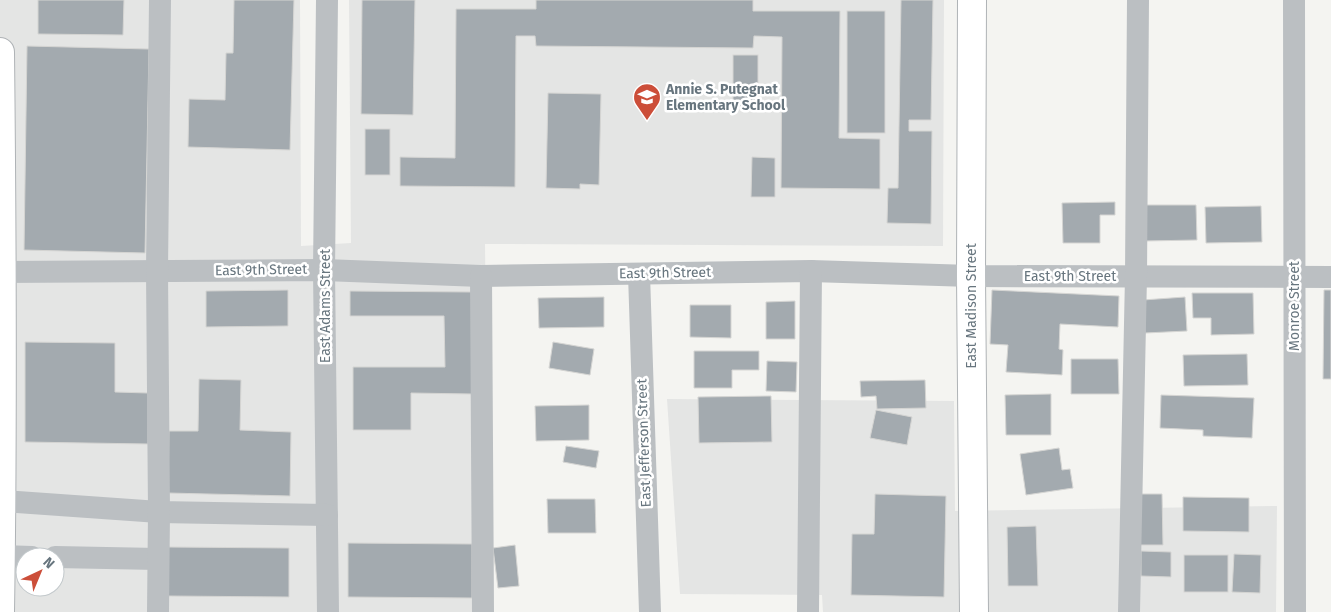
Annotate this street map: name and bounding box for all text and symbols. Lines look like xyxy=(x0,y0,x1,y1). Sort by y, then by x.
place label: Annie S. Putegnat Elementary School xyxy=(665,81,786,114)
school or university icon: Annie S. Putegnat Elementary School xyxy=(632,82,662,121)
street label: East Madison Street xyxy=(963,242,980,369)
street label: East Adams Street xyxy=(317,248,334,363)
street label: Monroe Street xyxy=(1286,260,1303,351)
street label: East 9th Street xyxy=(215,261,308,279)
street label: East 9th Street xyxy=(619,264,712,282)
street label: East 9th Street xyxy=(1024,268,1117,285)
street label: East Jefferson Street xyxy=(633,377,655,508)
north arrow xyxy=(15,547,65,597)
text: N xyxy=(39,554,58,572)

